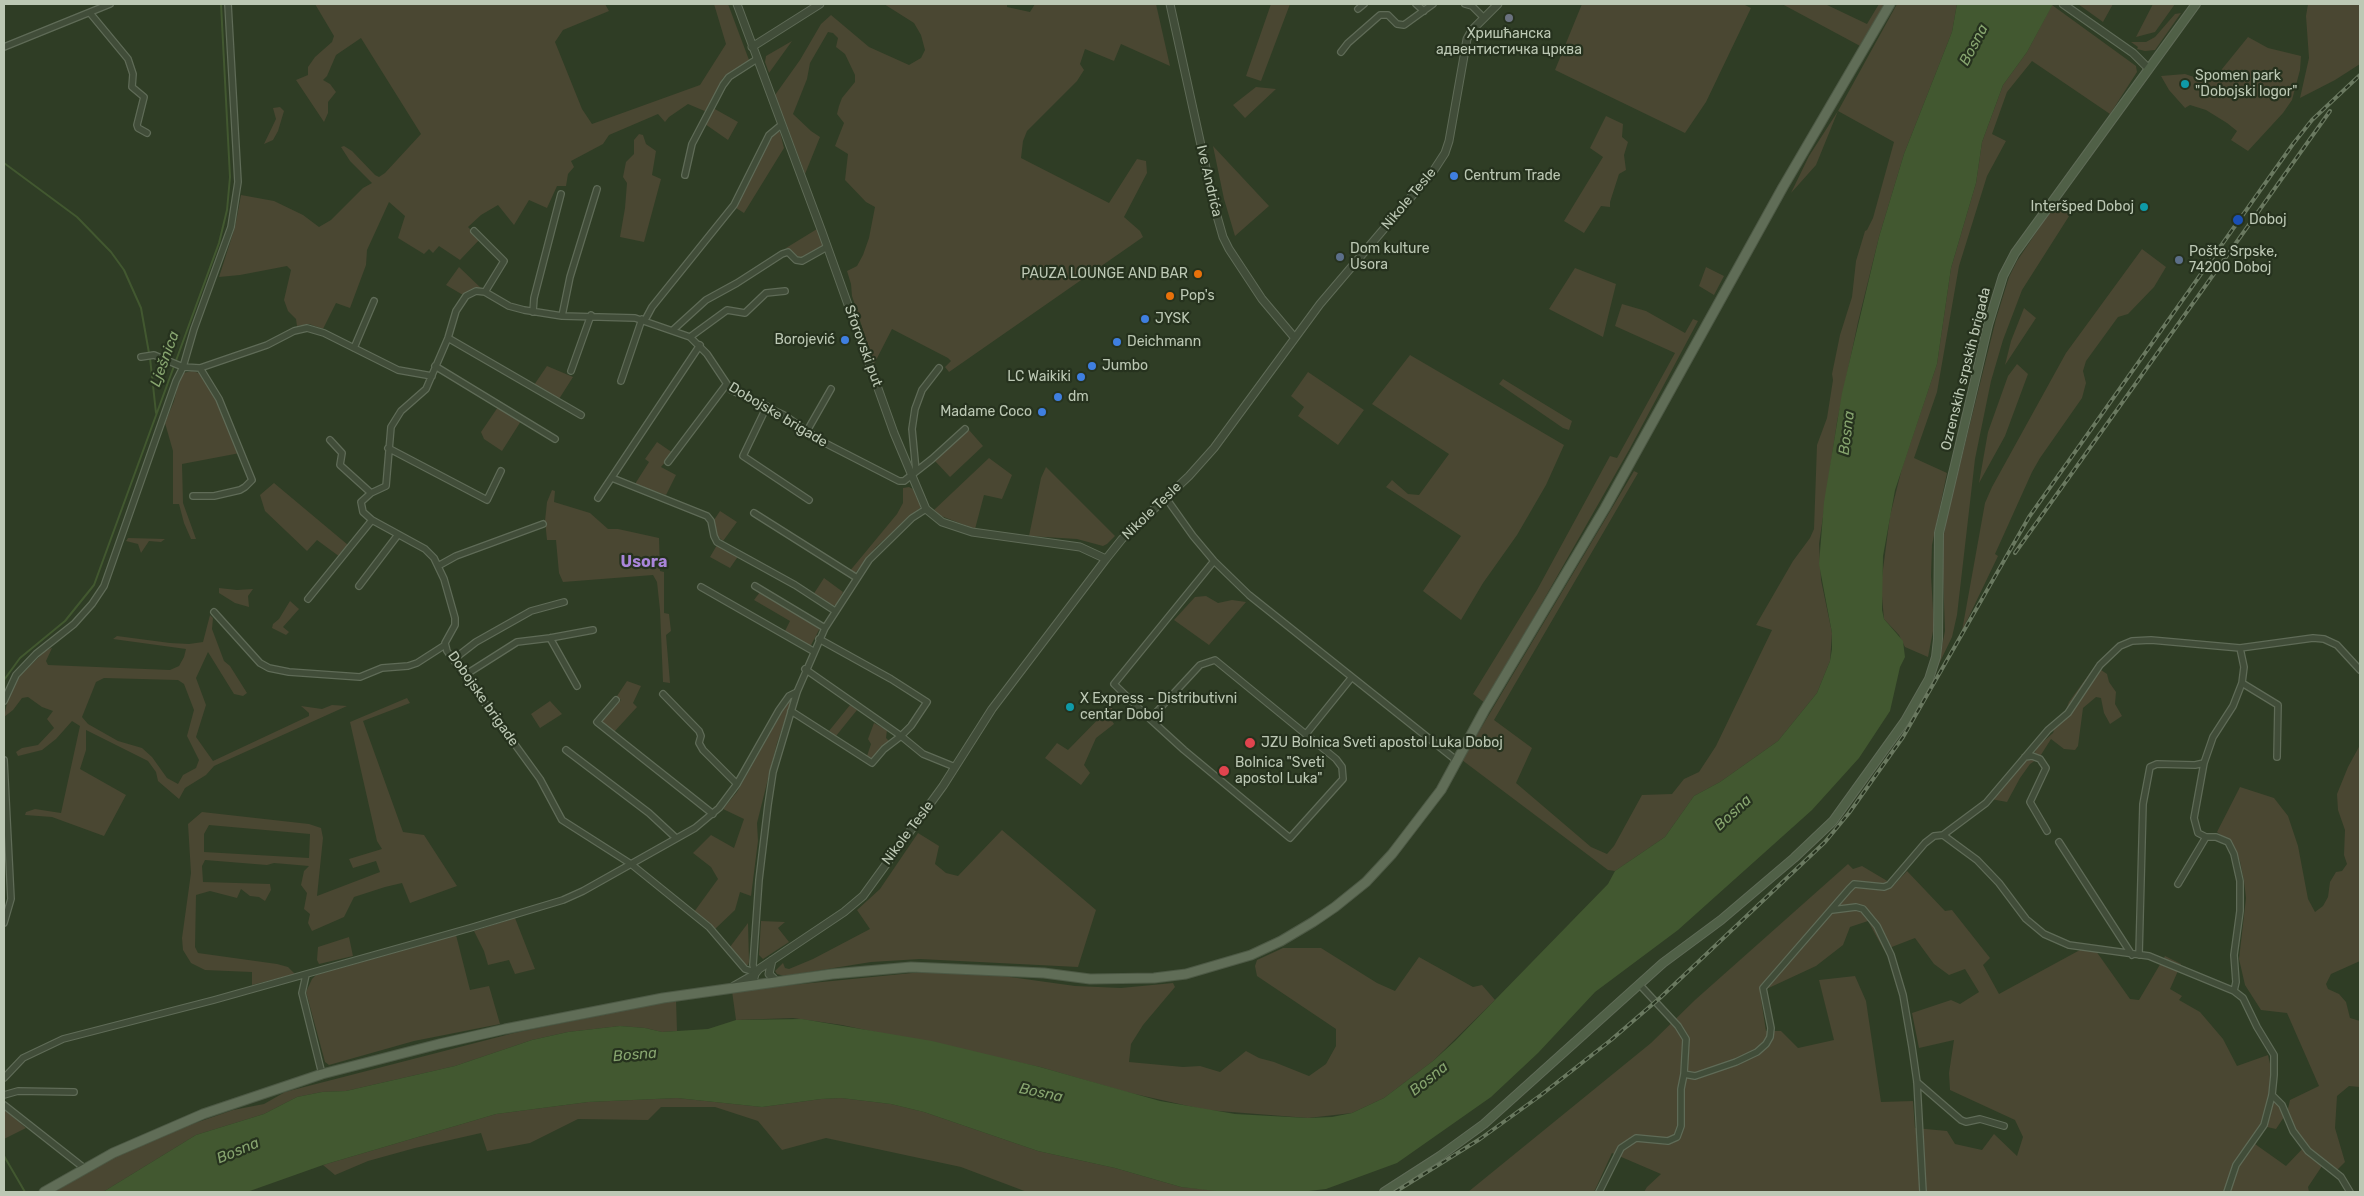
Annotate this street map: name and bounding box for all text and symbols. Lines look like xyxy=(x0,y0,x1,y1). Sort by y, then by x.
marker: Хришћанска адвентистичка црква xyxy=(1503,12,1515,24)
water label: Bosna xyxy=(1956,21,1992,69)
place label: Хришћанска адвентистичка црква xyxy=(1436,26,1582,58)
place label: Spomen park "Dobojski logor" xyxy=(2195,68,2297,100)
marker: Spomen park "Dobojski logor" xyxy=(2179,78,2191,90)
street label: Ive Andrića xyxy=(1193,144,1225,218)
street label: Nikole Tesle xyxy=(1378,165,1440,233)
place label: Centrum Trade xyxy=(1464,168,1561,184)
marker: Centrum Trade xyxy=(1448,170,1460,182)
place label: Interšped Doboj xyxy=(2030,199,2134,215)
marker: Interšped Doboj xyxy=(2138,201,2150,213)
place label: Doboj xyxy=(2249,212,2287,228)
marker: Doboj xyxy=(2231,213,2245,227)
place label: Dom kulture Usora xyxy=(1350,241,1430,274)
place label: Pošte Srpske, 74200 Doboj xyxy=(2189,244,2278,276)
marker: Dom kulture Usora xyxy=(1334,251,1346,263)
marker: Pošte Srpske, 74200 Doboj xyxy=(2173,254,2185,266)
place label: PAUZA LOUNGE AND BAR xyxy=(1021,266,1188,282)
marker: PAUZA LOUNGE AND BAR xyxy=(1192,268,1204,280)
street label: Ozrenskih srpskih brigada xyxy=(1938,286,1994,452)
place label: Pop's xyxy=(1180,288,1215,304)
marker: Pop's xyxy=(1164,290,1176,302)
street label: Sforovski put xyxy=(840,303,886,389)
place label: JYSK xyxy=(1155,311,1190,327)
marker: JYSK xyxy=(1139,313,1151,325)
water label: Lješnica xyxy=(147,329,183,389)
place label: Borojević xyxy=(774,332,835,348)
marker: Borojević xyxy=(839,334,851,346)
place label: Deichmann xyxy=(1127,334,1201,350)
marker: Deichmann xyxy=(1111,336,1123,348)
place label: Jumbo xyxy=(1102,358,1148,374)
marker: Jumbo xyxy=(1086,360,1098,372)
place label: LC Waikiki xyxy=(1007,369,1071,385)
marker: LC Waikiki xyxy=(1075,371,1087,383)
street label: Dobojske brigade xyxy=(726,379,830,451)
place label: dm xyxy=(1068,389,1089,405)
marker: dm xyxy=(1052,391,1064,403)
place label: Madame Coco xyxy=(940,404,1032,420)
marker: Madame Coco xyxy=(1036,406,1048,418)
water label: Bosna xyxy=(1835,410,1859,456)
street label: Nikole Tesle xyxy=(1119,479,1185,543)
district label: Usora xyxy=(621,552,667,572)
street label: Dobojske brigade xyxy=(444,648,522,750)
place label: X Express - Distributivni centar Doboj xyxy=(1080,691,1237,724)
marker: X Express - Distributivni centar Doboj xyxy=(1064,701,1076,713)
place label: JZU Bolnica Sveti apostol Luka Doboj xyxy=(1261,735,1503,751)
marker: JZU Bolnica Sveti apostol Luka Doboj xyxy=(1243,736,1257,750)
place label: Bolnica "Sveti apostol Luka" xyxy=(1235,755,1325,788)
marker: Bolnica "Sveti apostol Luka" xyxy=(1217,764,1231,778)
water label: Bosna xyxy=(1711,791,1755,835)
street label: Nikole Tesle xyxy=(879,798,937,868)
water label: Bosna xyxy=(612,1044,658,1066)
water label: Bosna xyxy=(1406,1058,1452,1100)
water label: Bosna xyxy=(1018,1080,1064,1106)
water label: Bosna xyxy=(214,1134,262,1168)

